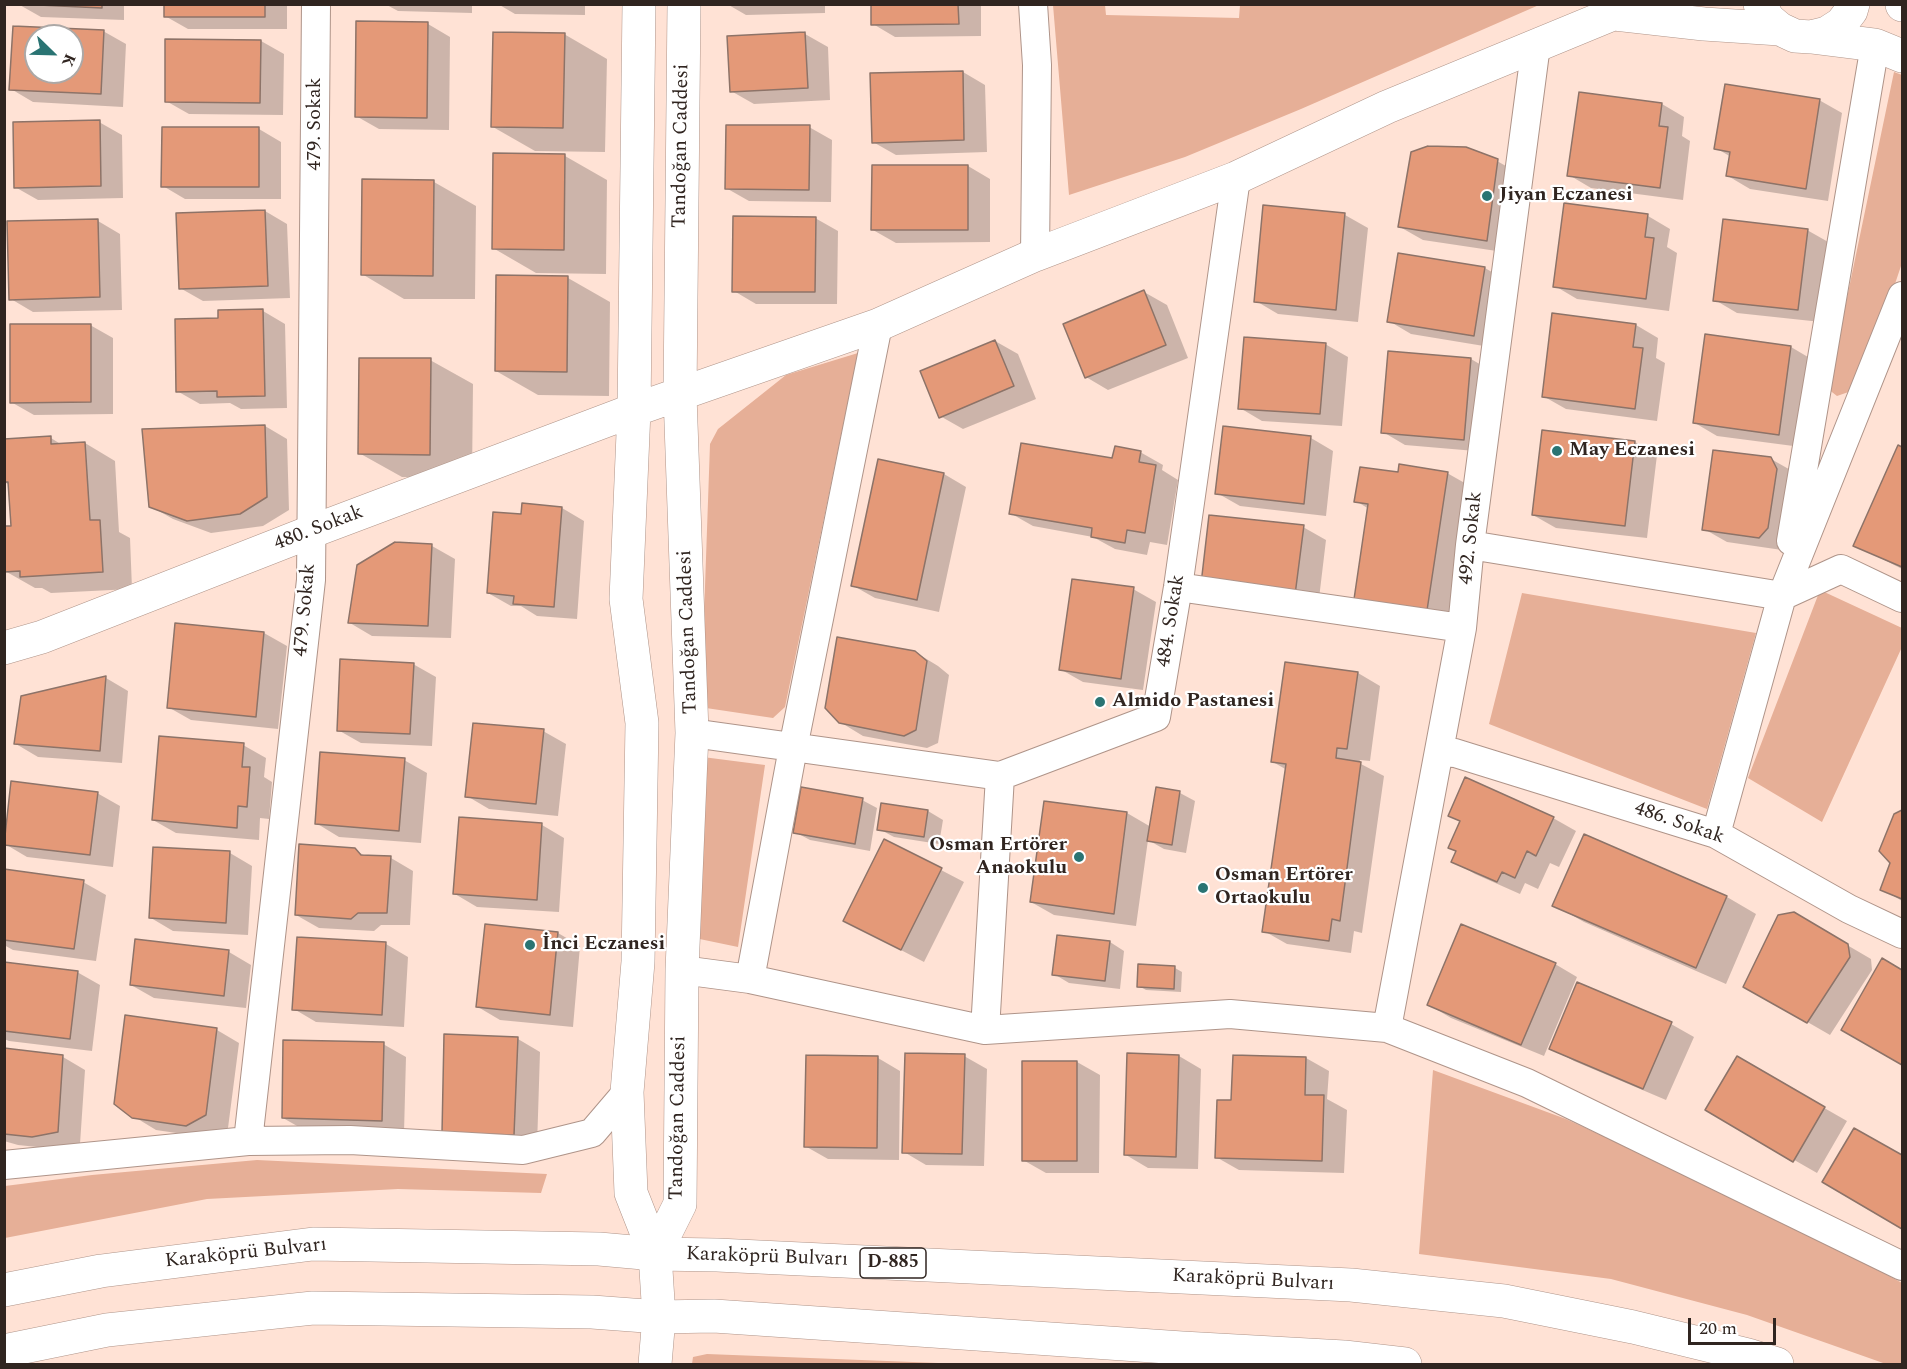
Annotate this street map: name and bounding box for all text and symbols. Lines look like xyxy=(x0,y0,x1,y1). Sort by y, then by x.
north arrow xyxy=(24,24,84,84)
text: K xyxy=(55,50,82,71)
street label: Tandoğan Caddesi xyxy=(669,64,695,228)
street label: 479. Sokak xyxy=(304,77,328,171)
place label: Jiyan Eczanesi xyxy=(1499,184,1633,208)
marker: Jiyan Eczanesi xyxy=(1480,189,1494,203)
place label: May Eczanesi xyxy=(1569,439,1695,463)
marker: May Eczanesi xyxy=(1550,444,1564,458)
street label: 492. Sokak xyxy=(1455,490,1489,586)
street label: 480. Sokak xyxy=(271,501,367,557)
street label: Tandoğan Caddesi xyxy=(674,549,704,715)
street label: 479. Sokak xyxy=(290,562,322,658)
street label: 484. Sokak xyxy=(1153,573,1191,669)
place label: Almido Pastanesi xyxy=(1112,690,1274,714)
marker: Almido Pastanesi xyxy=(1093,695,1107,709)
street label: 486. Sokak xyxy=(1631,797,1727,851)
place label: Osman Ertörer Anaokulu xyxy=(929,834,1067,881)
marker: Osman Ertörer Anaokulu xyxy=(1072,850,1086,864)
place label: Osman Ertörer Ortaokulu xyxy=(1215,864,1353,911)
marker: Osman Ertörer Ortaokulu xyxy=(1196,881,1210,895)
place label: İnci Eczanesi xyxy=(542,933,665,957)
marker: İnci Eczanesi xyxy=(523,938,537,952)
street label: Tandoğan Caddesi xyxy=(666,1036,692,1200)
street label: Karaköprü Bulvarı xyxy=(164,1234,328,1274)
street label: Karaköprü Bulvarı xyxy=(685,1243,849,1273)
road number: D-885 xyxy=(860,1248,926,1278)
street label: Karaköprü Bulvarı xyxy=(1171,1265,1335,1297)
scale bar xyxy=(1691,1306,1780,1344)
text: 20 m xyxy=(1699,1315,1737,1342)

